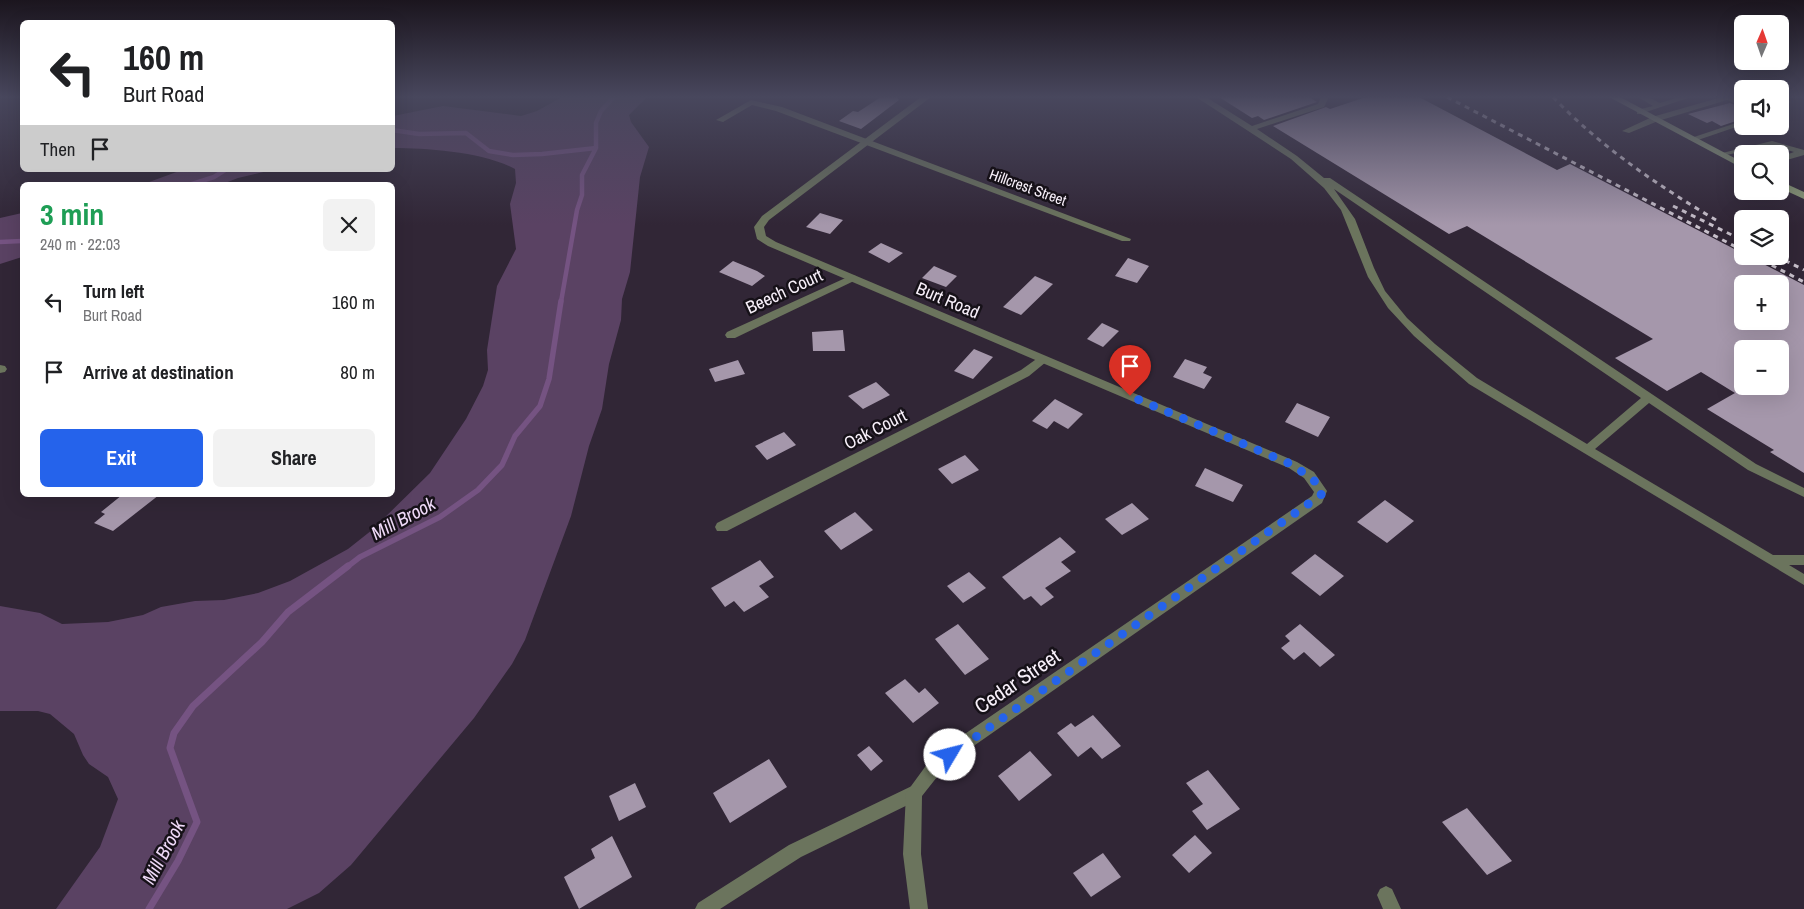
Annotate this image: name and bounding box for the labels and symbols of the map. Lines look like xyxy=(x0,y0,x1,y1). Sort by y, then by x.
north arrow xyxy=(1734,15,1789,70)
street label: Hillcrest Street xyxy=(987,163,1070,211)
street label: Beech Court xyxy=(742,262,826,320)
street label: Burt Road xyxy=(913,276,983,324)
pin xyxy=(1109,345,1151,396)
street label: Oak Court xyxy=(839,403,911,455)
water label: Mill Brook xyxy=(366,490,441,546)
street label: Cedar Street xyxy=(968,642,1066,720)
position arrow xyxy=(923,728,975,780)
water label: Mill Brook xyxy=(135,814,191,889)

